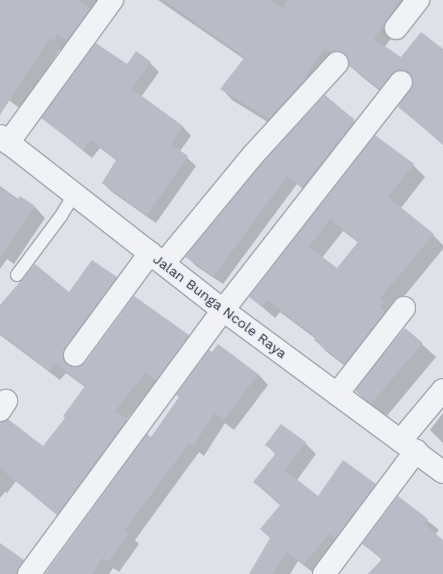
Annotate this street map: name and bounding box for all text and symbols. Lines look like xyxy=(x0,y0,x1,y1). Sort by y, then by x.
street label: Jalan Bunga Ncole Raya xyxy=(150,250,290,362)

